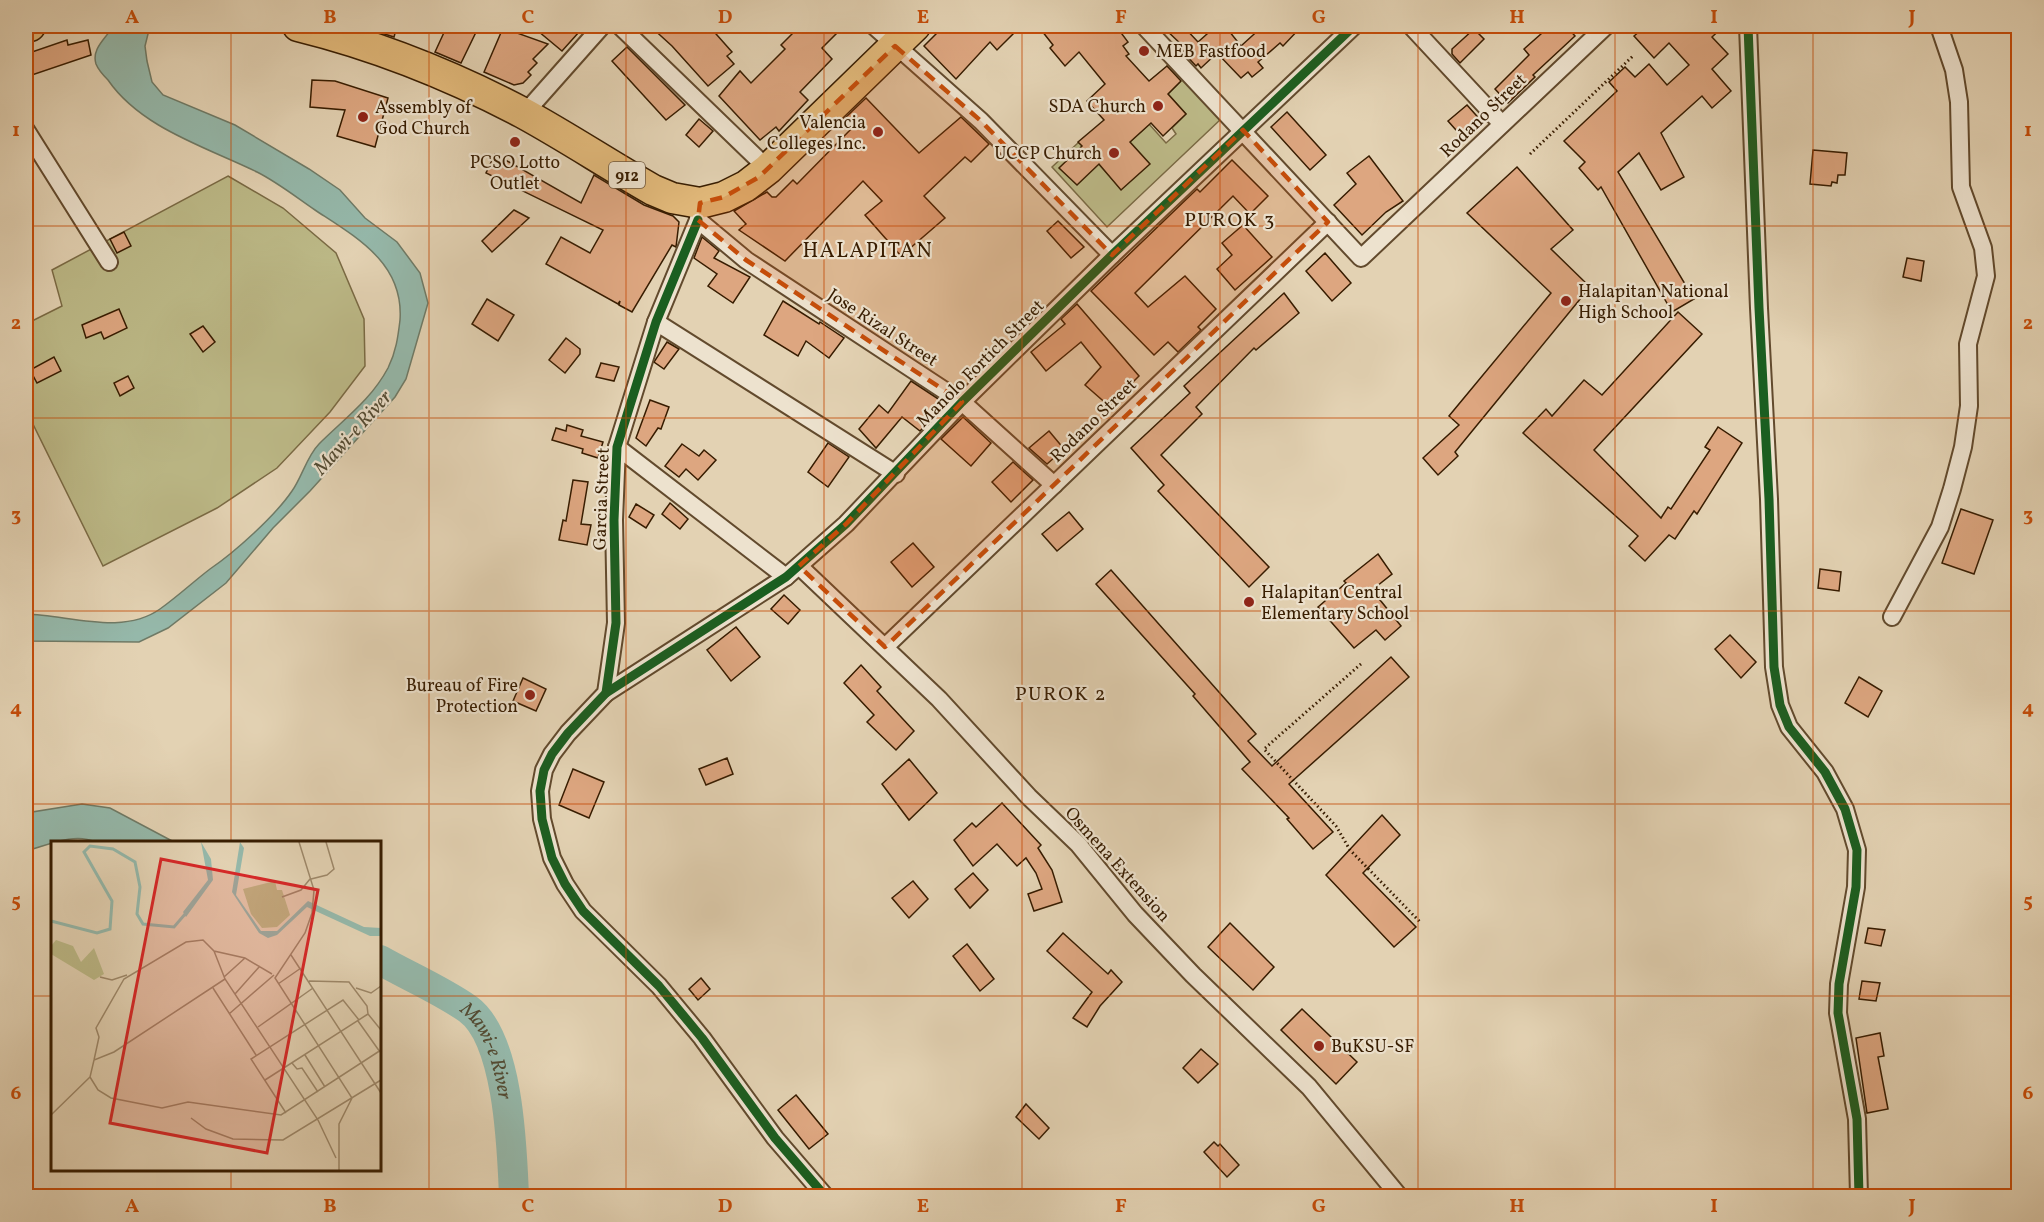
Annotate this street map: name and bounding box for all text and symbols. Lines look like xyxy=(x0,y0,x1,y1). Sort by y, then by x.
text: A xyxy=(125,4,139,32)
text: B xyxy=(323,4,337,32)
text: C xyxy=(522,4,535,32)
text: D xyxy=(718,4,732,32)
text: E xyxy=(917,4,929,32)
text: F xyxy=(1115,4,1127,32)
text: G xyxy=(1312,4,1326,32)
text: H xyxy=(1509,4,1525,32)
text: I xyxy=(1710,4,1718,32)
text: J xyxy=(1907,4,1916,32)
place label: MEB Fastfood xyxy=(1156,40,1266,65)
marker: MEB Fastfood xyxy=(1137,44,1151,58)
street label: Rodano Street xyxy=(1435,68,1533,164)
place label: SDA Church xyxy=(1049,95,1146,120)
place label: Assembly of God Church xyxy=(375,96,473,142)
marker: SDA Church xyxy=(1151,99,1165,113)
marker: Assembly of God Church xyxy=(356,110,370,124)
place label: Valencia Colleges Inc. xyxy=(767,111,866,157)
text: 1 xyxy=(12,117,20,145)
text: 1 xyxy=(2024,117,2032,145)
marker: Valencia Colleges Inc. xyxy=(871,125,885,139)
marker: PCSO Lotto Outlet xyxy=(508,135,522,149)
place label: UCCP Church xyxy=(994,142,1102,167)
marker: UCCP Church xyxy=(1107,146,1121,160)
place label: PCSO Lotto Outlet xyxy=(470,151,560,197)
road number: 912 xyxy=(609,162,645,188)
district label: PUROK 3 xyxy=(1184,207,1276,235)
district label: HALAPITAN xyxy=(803,237,933,266)
place label: Halapitan National High School xyxy=(1578,280,1729,326)
street label: Jose Rizal Street xyxy=(822,283,942,373)
marker: Halapitan National High School xyxy=(1559,294,1573,308)
street label: Manolo Fortich Street xyxy=(912,295,1051,434)
text: 2 xyxy=(11,310,21,338)
text: 2 xyxy=(2023,310,2033,338)
street label: Rodano Street xyxy=(1045,373,1143,469)
water label: Mawi-e River xyxy=(307,384,399,483)
street label: Garcia Street xyxy=(588,447,617,551)
text: 3 xyxy=(11,502,21,530)
text: 3 xyxy=(2023,502,2033,530)
place label: Halapitan Central Elementary School xyxy=(1261,581,1409,627)
marker: Halapitan Central Elementary School xyxy=(1242,595,1256,609)
place label: Bureau of Fire Protection xyxy=(406,674,518,720)
district label: PUROK 2 xyxy=(1015,681,1107,709)
marker: Bureau of Fire Protection xyxy=(523,688,537,702)
text: 4 xyxy=(10,695,22,723)
text: 4 xyxy=(2022,695,2034,723)
street label: Osmena Extension xyxy=(1058,802,1176,928)
inset map xyxy=(51,841,381,1171)
text: 5 xyxy=(11,888,21,916)
text: 5 xyxy=(2023,888,2033,916)
water label: Mawi-e River xyxy=(453,996,518,1102)
place label: BuKSU-SF xyxy=(1331,1035,1414,1060)
marker: BuKSU-SF xyxy=(1312,1039,1326,1053)
text: 6 xyxy=(11,1080,22,1108)
text: 6 xyxy=(2023,1080,2034,1108)
text: A xyxy=(125,1193,139,1221)
text: B xyxy=(323,1193,337,1221)
text: C xyxy=(522,1193,535,1221)
text: D xyxy=(718,1193,732,1221)
text: E xyxy=(917,1193,929,1221)
text: F xyxy=(1115,1193,1127,1221)
text: G xyxy=(1312,1193,1326,1221)
text: H xyxy=(1509,1193,1525,1221)
text: I xyxy=(1710,1193,1718,1221)
text: J xyxy=(1907,1193,1916,1221)

